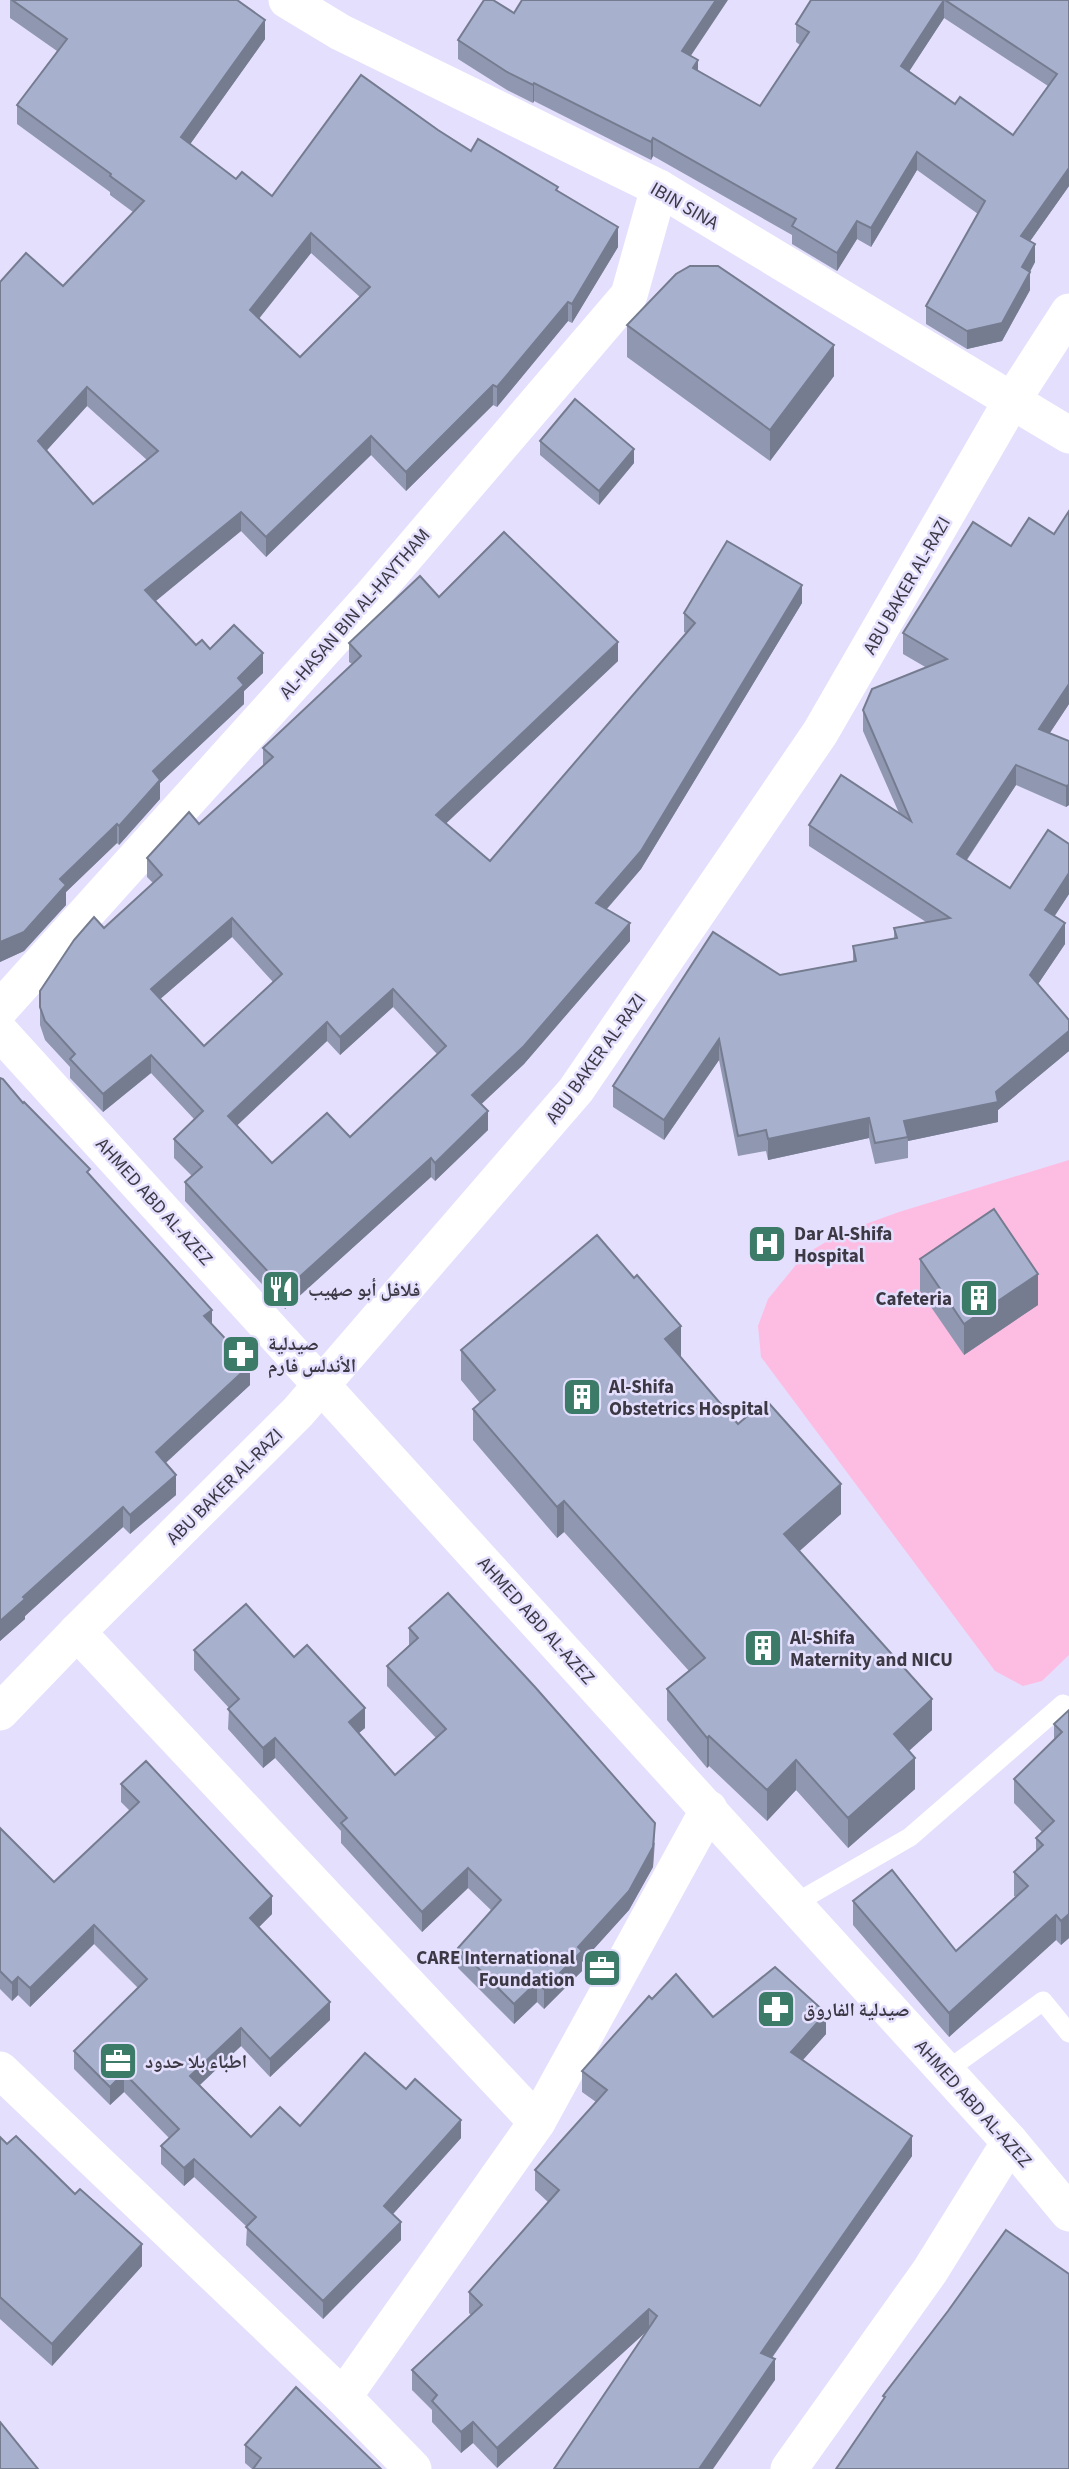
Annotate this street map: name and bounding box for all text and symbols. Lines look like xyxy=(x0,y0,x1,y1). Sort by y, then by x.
street label: IBIN SINA xyxy=(645,176,724,237)
street label: ABU BAKER AL-RAZI xyxy=(857,512,958,660)
street label: AL-HASAN BIN AL-HAYTHAM xyxy=(273,523,437,705)
street label: ABU BAKER AL-RAZI xyxy=(540,988,653,1130)
street label: AHMED ABD AL-AZEZ xyxy=(89,1132,219,1272)
place label: Dar Al-Shifa Hospital xyxy=(794,1221,892,1270)
hospital icon: Dar Al-Shifa Hospital xyxy=(746,1223,788,1265)
restaurant icon: فلافل أبو صهيب xyxy=(260,1268,302,1310)
place label: فلافل أبو صهيب xyxy=(308,1277,420,1304)
building icon: Cafeteria xyxy=(958,1277,1000,1319)
place label: Cafeteria xyxy=(875,1286,952,1313)
place label: صيدلية الأندلس فارم xyxy=(268,1331,356,1380)
pharmacy icon: صيدلية الأندلس فارم xyxy=(220,1333,262,1375)
place label: Al-Shifa Obstetrics Hospital xyxy=(608,1374,769,1423)
building icon: Al-Shifa Obstetrics Hospital xyxy=(561,1376,603,1418)
street label: ABU BAKER AL-RAZI xyxy=(161,1423,289,1551)
street label: AHMED ABD AL-AZEZ xyxy=(471,1551,601,1691)
place label: Al-Shifa Maternity and NICU xyxy=(789,1625,953,1674)
building icon: Al-Shifa Maternity and NICU xyxy=(742,1627,784,1669)
place label: CARE International Foundation xyxy=(416,1945,576,1994)
office icon: CARE International Foundation xyxy=(581,1947,623,1989)
pharmacy icon: صيدلية الفاروق xyxy=(755,1988,797,2030)
place label: صيدلية الفاروق xyxy=(803,1997,910,2024)
street label: AHMED ABD AL-AZEZ xyxy=(908,2034,1038,2174)
office icon: اطباء بلا حدود xyxy=(97,2040,139,2082)
place label: اطباء بلا حدود xyxy=(145,2049,247,2076)

